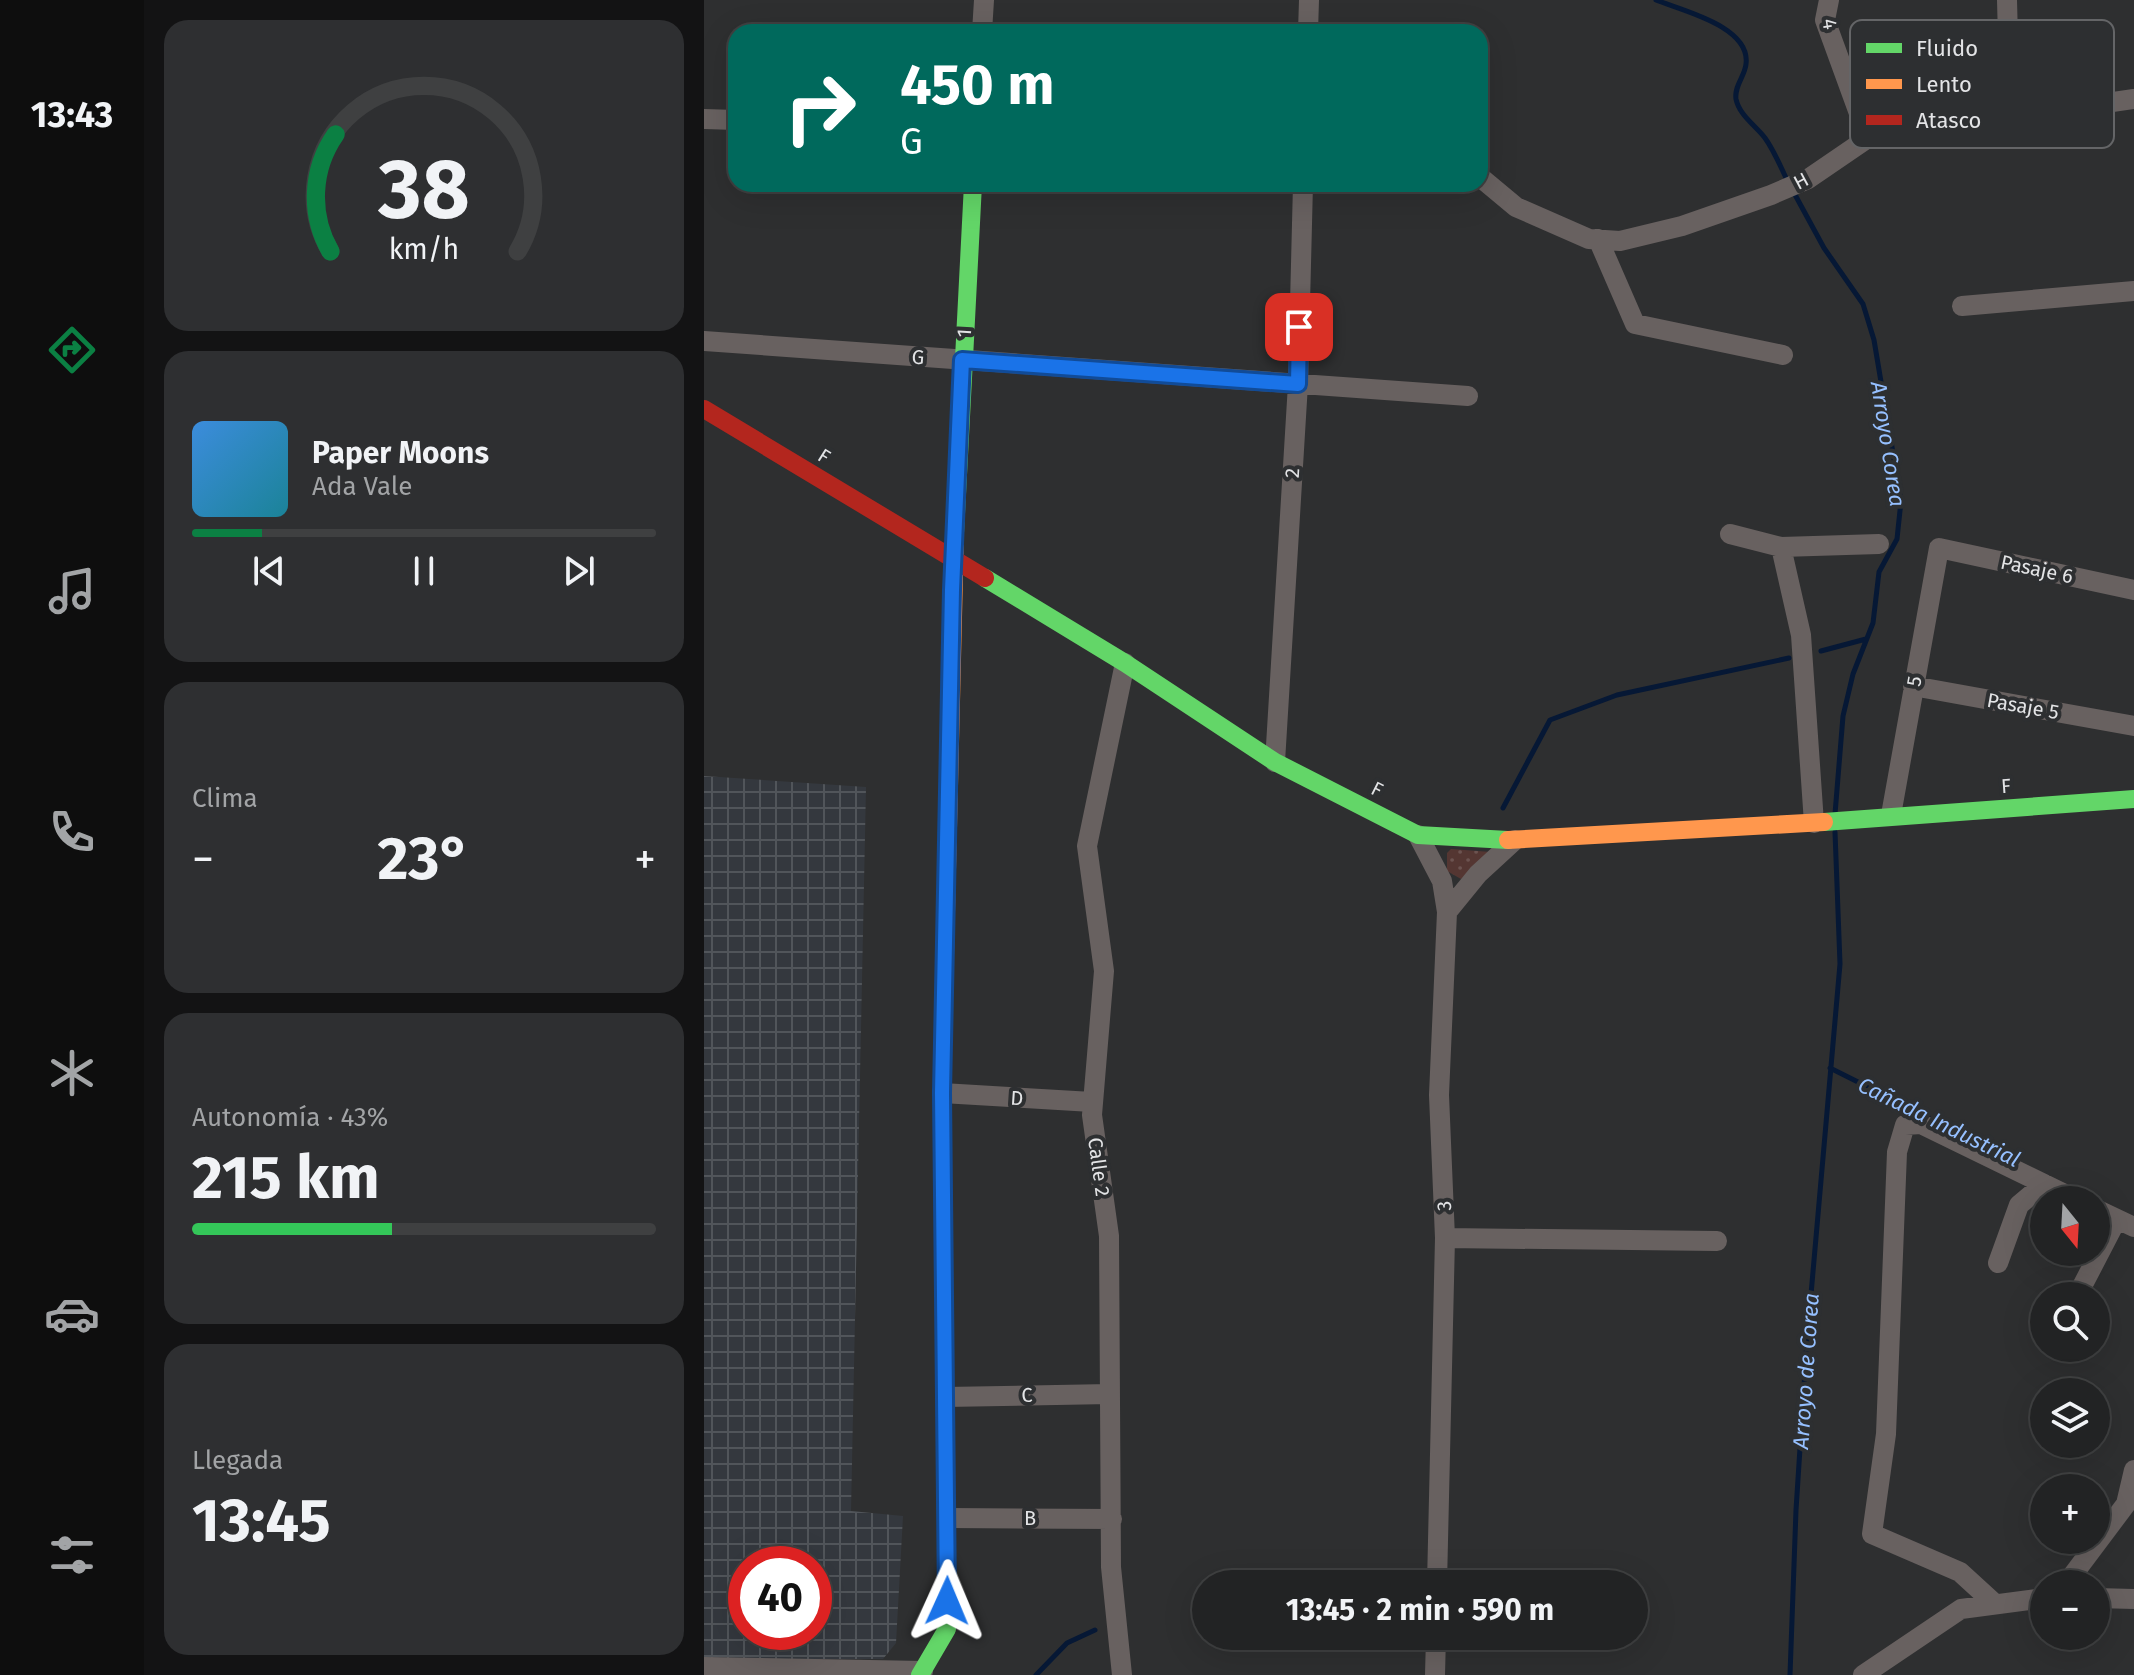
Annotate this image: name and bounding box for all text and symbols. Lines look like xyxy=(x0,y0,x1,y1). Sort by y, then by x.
street label: 4 xyxy=(1817,17,1843,31)
legend xyxy=(1850,20,2114,148)
text: Fluido xyxy=(1916,35,1978,62)
text: 450 m xyxy=(900,52,1054,119)
icon: right xyxy=(768,56,872,160)
text: Lento xyxy=(1916,71,1972,98)
text: 13:43 xyxy=(31,93,113,137)
text: Atasco xyxy=(1916,107,1981,134)
text: G xyxy=(900,120,923,164)
text: 38 xyxy=(377,139,470,239)
street label: H xyxy=(1789,167,1813,195)
text: km/h xyxy=(389,232,459,267)
pin xyxy=(1265,293,1333,361)
icon: arrive xyxy=(1277,305,1321,349)
icon: directions xyxy=(44,322,100,378)
street label: 1 xyxy=(952,328,976,338)
street label: G xyxy=(911,345,925,369)
water label: Arroyo Corea xyxy=(1865,379,1911,508)
text: Paper Moons xyxy=(312,435,489,471)
street label: F xyxy=(813,443,835,469)
street label: 2 xyxy=(1280,467,1304,479)
text: Ada Vale xyxy=(312,471,412,502)
icon: previous xyxy=(247,549,291,593)
icon: pause xyxy=(402,549,446,593)
icon: next xyxy=(557,549,601,593)
street label: Pasaje 6 xyxy=(1999,550,2075,588)
icon: music xyxy=(44,563,100,619)
street label: 5 xyxy=(1901,674,1927,688)
street label: Pasaje 5 xyxy=(1985,688,2061,724)
street label: F xyxy=(2000,774,2012,798)
street label: F xyxy=(1367,776,1387,802)
text: Clima xyxy=(192,783,258,814)
icon: phone xyxy=(44,804,100,860)
text: 23° xyxy=(377,823,471,895)
text: − xyxy=(192,833,214,886)
text: + xyxy=(634,833,656,886)
icon: climate xyxy=(44,1045,100,1101)
water label: Cañada Industrial xyxy=(1854,1071,2024,1173)
street label: D xyxy=(1010,1086,1024,1110)
text: Autonomía · 43% xyxy=(192,1102,388,1133)
street label: Calle 2 xyxy=(1083,1136,1115,1198)
text: 215 km xyxy=(192,1142,380,1214)
north arrow xyxy=(2030,1186,2110,1266)
map controls xyxy=(2030,1186,2110,1650)
street label: 3 xyxy=(1432,1200,1456,1212)
button: search xyxy=(2030,1282,2110,1362)
icon: car xyxy=(44,1286,100,1342)
water label: Arroyo de Corea xyxy=(1787,1292,1825,1451)
button: layers xyxy=(2030,1378,2110,1458)
street label: C xyxy=(1021,1383,1033,1407)
text: Llegada xyxy=(192,1445,283,1476)
button: + xyxy=(2030,1474,2110,1554)
text: 13:45 xyxy=(192,1485,331,1557)
street label: B xyxy=(1024,1506,1036,1530)
icon: filters xyxy=(44,1527,100,1583)
speed limit sign: 40 xyxy=(728,1546,832,1650)
position arrow xyxy=(905,1559,989,1643)
button: − xyxy=(2030,1570,2110,1650)
text: 13:45 · 2 min · 590 m xyxy=(1286,1592,1554,1628)

